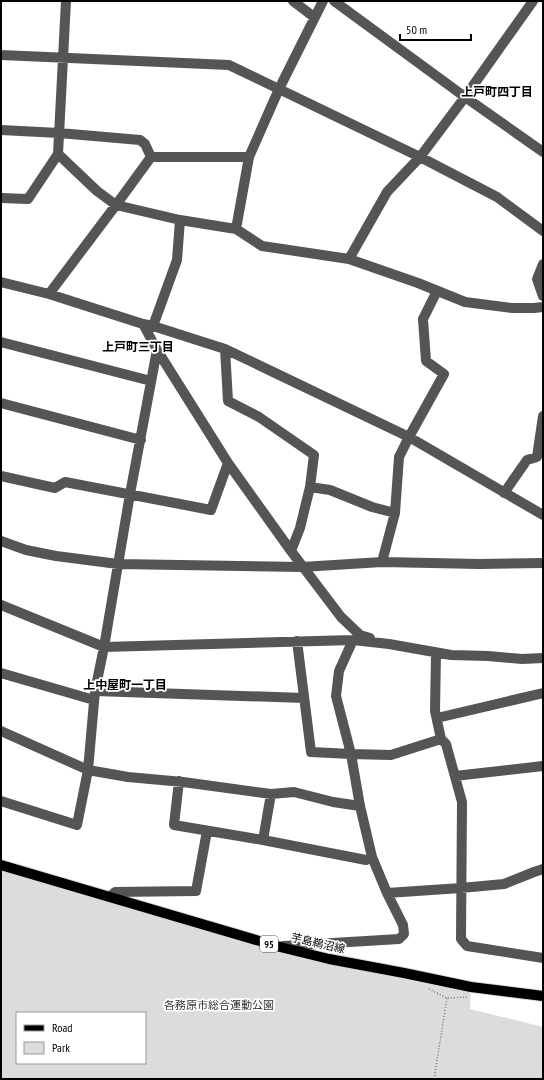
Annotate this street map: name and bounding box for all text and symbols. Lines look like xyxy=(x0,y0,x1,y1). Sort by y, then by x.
scale bar xyxy=(400,16,471,42)
text: 50 m xyxy=(406,22,427,37)
district label: 上戸町四丁目 xyxy=(461,84,533,99)
district label: 上戸町三丁目 xyxy=(102,339,174,354)
district label: 上中屋町一丁目 xyxy=(83,677,167,692)
street label: 芋島鵜沼線 xyxy=(290,930,346,956)
road number: 95 xyxy=(260,936,278,952)
park label: 各務原市総合運動公園 xyxy=(164,998,274,1012)
legend xyxy=(16,1012,146,1064)
text: Road xyxy=(52,1020,72,1035)
text: Park xyxy=(52,1040,70,1055)

